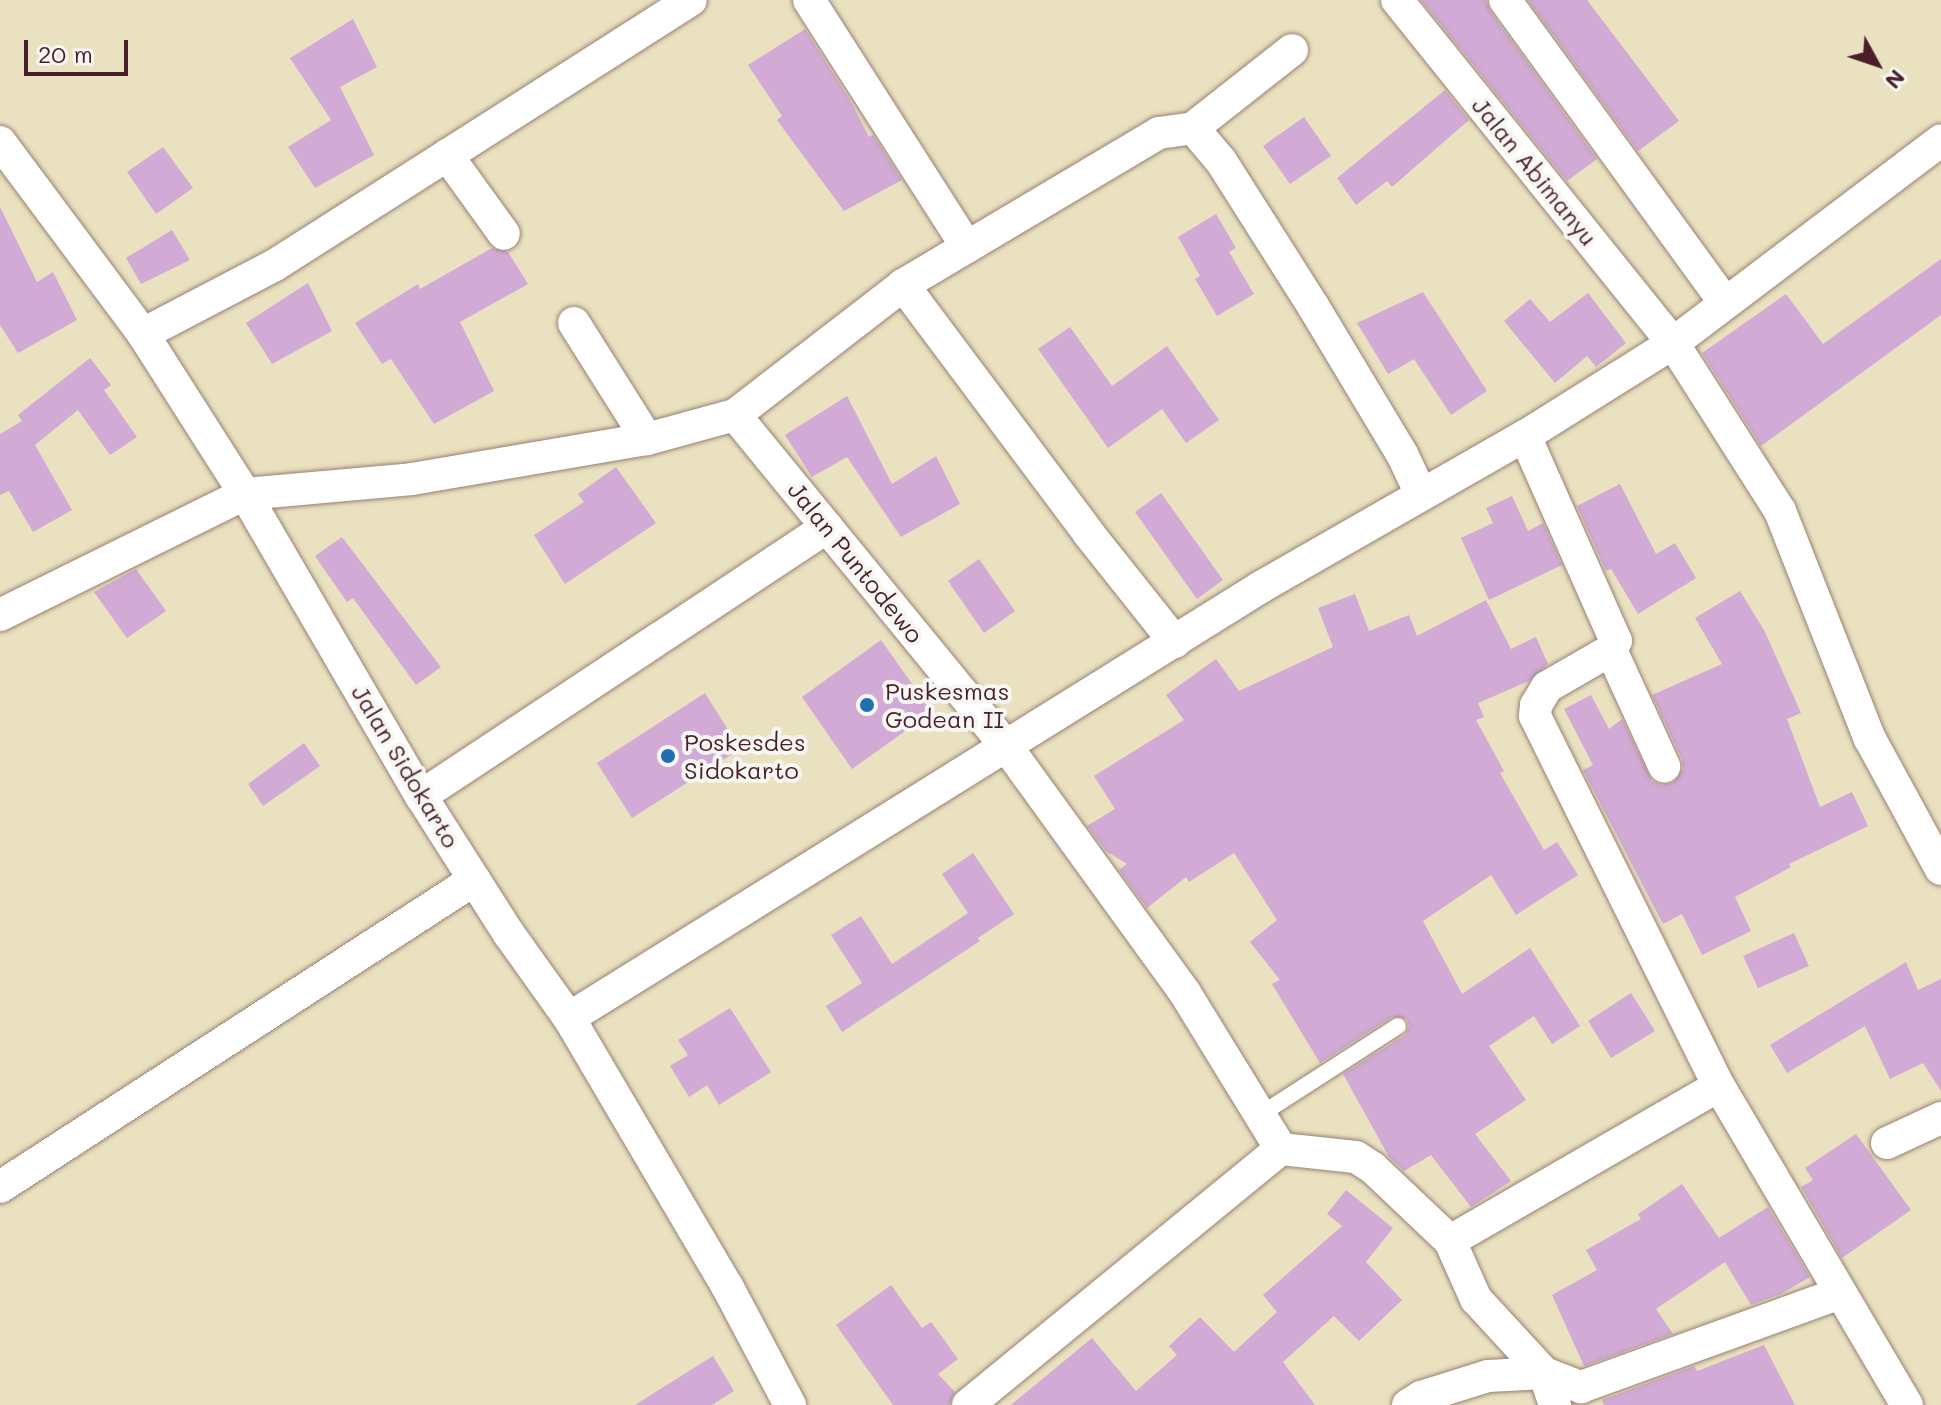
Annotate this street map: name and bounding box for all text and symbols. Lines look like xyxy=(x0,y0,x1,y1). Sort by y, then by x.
scale bar xyxy=(28,24,132,74)
north arrow xyxy=(1837,24,1917,104)
text: 20 m xyxy=(38,38,93,69)
text: N xyxy=(1879,64,1912,95)
street label: Jalan Abimanyu xyxy=(1466,91,1604,251)
street label: Jalan Puntodewo xyxy=(782,476,930,648)
place label: Puskesmas Godean II xyxy=(885,677,1009,733)
street label: Jalan Sidokarto xyxy=(346,679,466,853)
marker: Puskesmas Godean II xyxy=(856,694,878,716)
place label: Poskesdes Sidokarto xyxy=(684,728,806,784)
marker: Poskesdes Sidokarto xyxy=(659,747,677,765)

